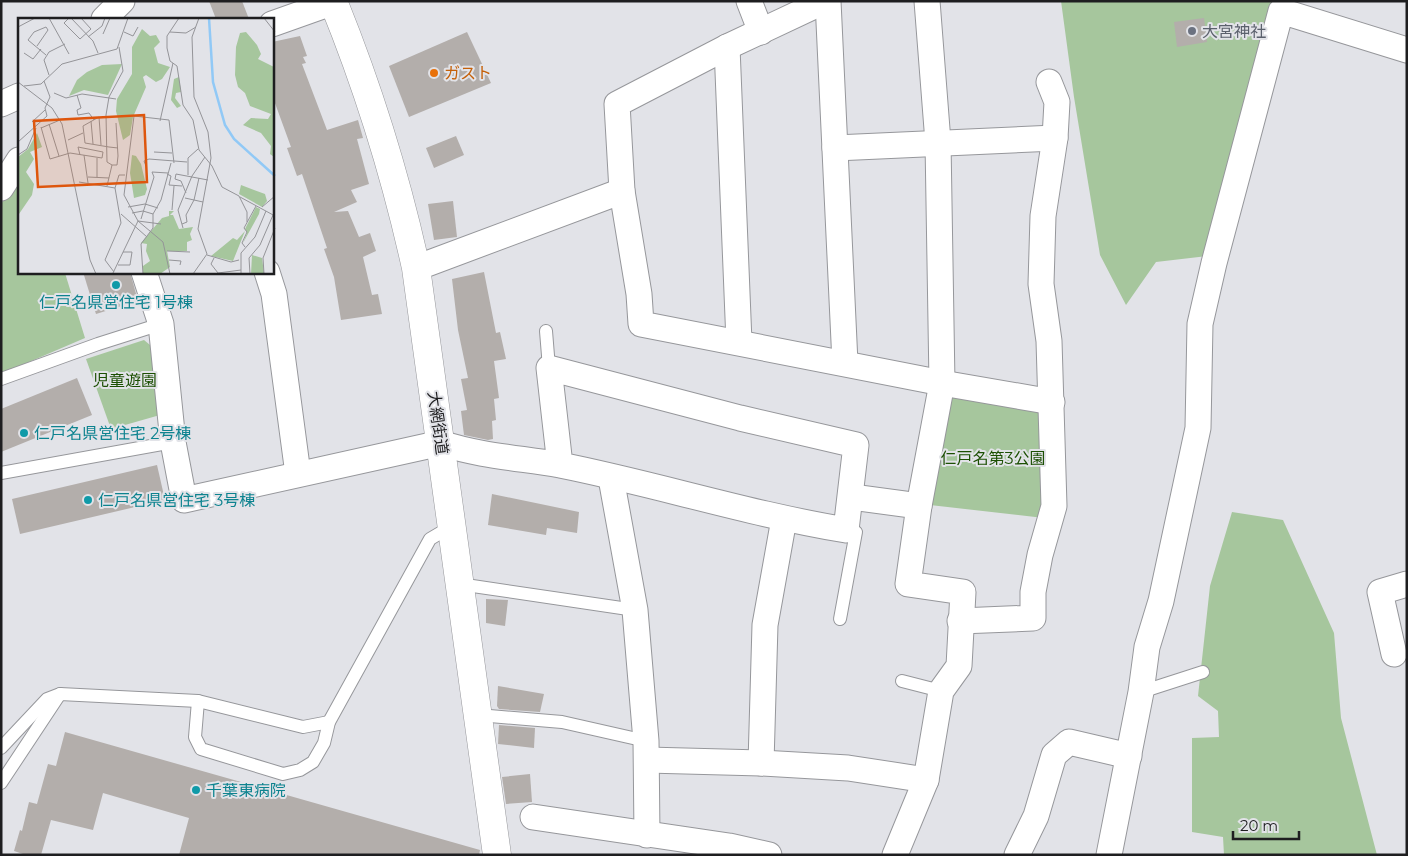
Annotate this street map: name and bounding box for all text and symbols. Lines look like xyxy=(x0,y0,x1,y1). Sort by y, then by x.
inset map xyxy=(18,18,274,274)
place label: 大宮神社 xyxy=(1202,22,1266,41)
marker: 大宮神社 xyxy=(1186,25,1198,37)
place label: ガスト xyxy=(444,64,492,83)
marker: ガスト xyxy=(428,67,440,79)
marker: 仁戸名県営住宅 1号棟 xyxy=(110,279,122,291)
place label: 仁戸名県営住宅 1号棟 xyxy=(39,293,193,312)
park label: 児童遊園 xyxy=(93,371,157,390)
street label: 大網街道 xyxy=(424,390,452,456)
place label: 仁戸名県営住宅 2号棟 xyxy=(34,424,191,443)
marker: 仁戸名県営住宅 2号棟 xyxy=(18,427,30,439)
park label: 仁戸名第3公園 xyxy=(940,449,1046,468)
place label: 仁戸名県営住宅 3号棟 xyxy=(98,491,255,510)
marker: 仁戸名県営住宅 3号棟 xyxy=(82,494,94,506)
place label: 千葉東病院 xyxy=(206,781,286,800)
marker: 千葉東病院 xyxy=(190,784,202,796)
scale bar xyxy=(1233,808,1299,840)
text: 20 m xyxy=(1240,816,1278,835)

